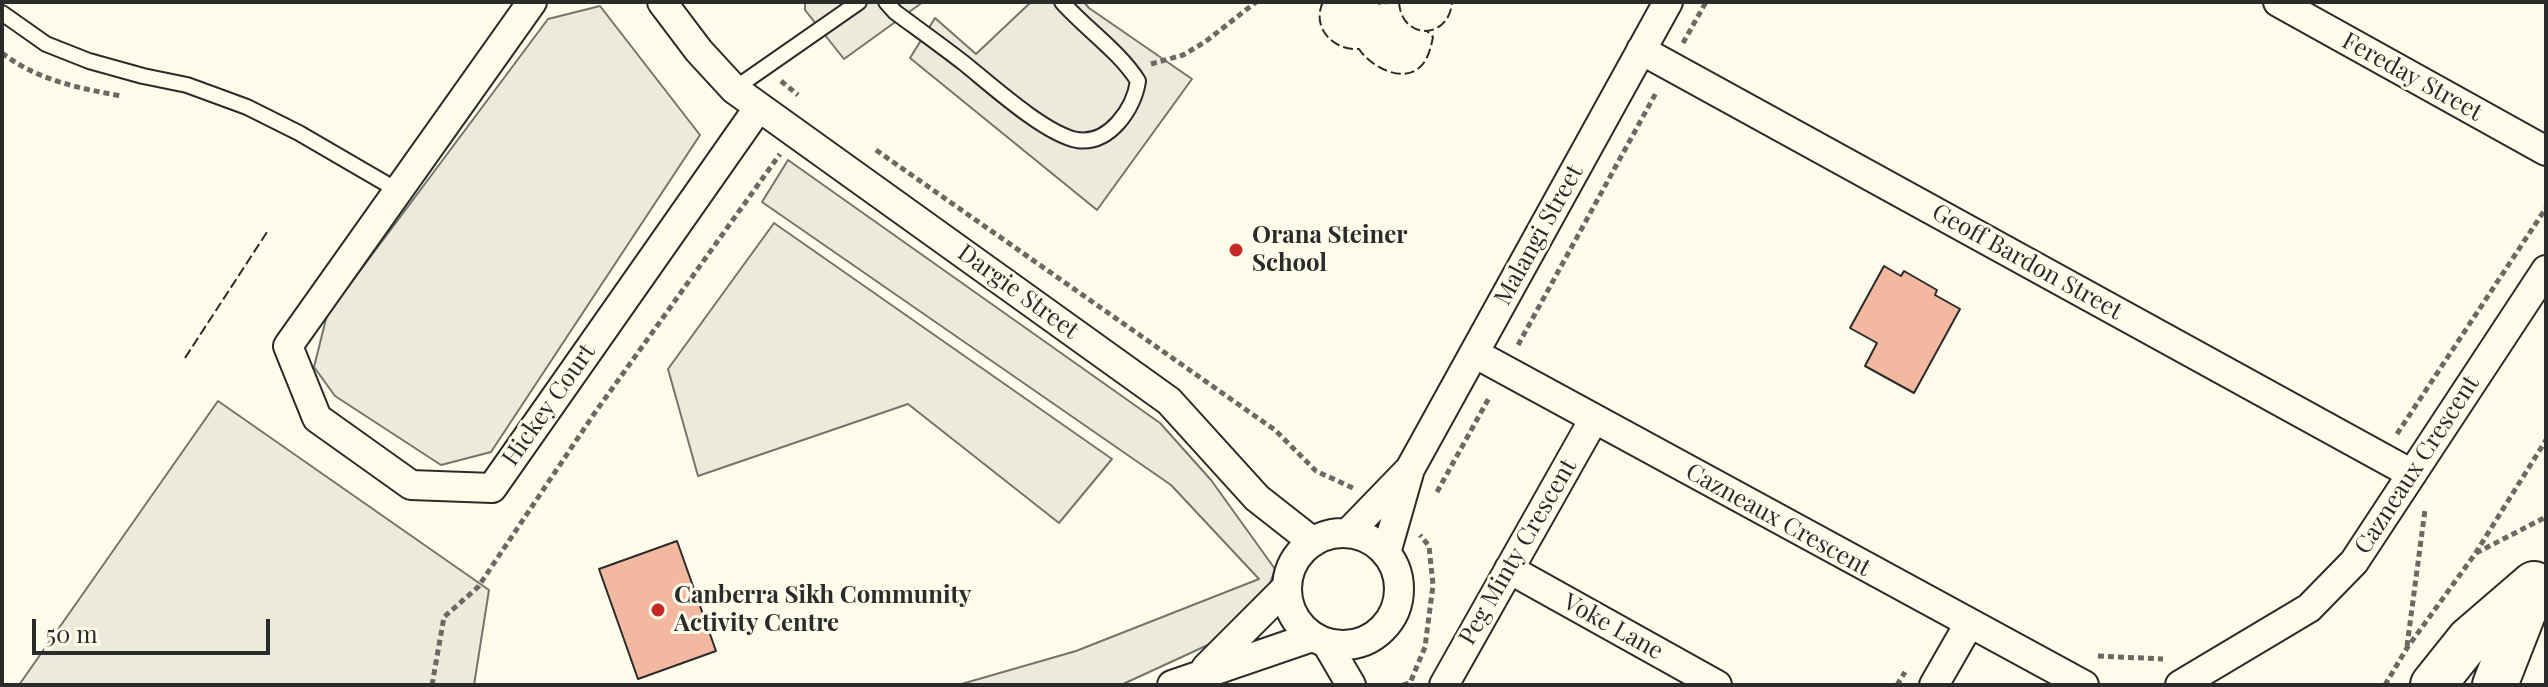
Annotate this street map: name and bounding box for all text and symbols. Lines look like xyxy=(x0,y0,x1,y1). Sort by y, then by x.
street label: Fereday Street xyxy=(2337,27,2487,127)
street label: Malangi Street xyxy=(1489,160,1589,310)
street label: Geoff Bardon Street xyxy=(1927,198,2127,326)
place label: Orana Steiner School xyxy=(1252,222,1407,278)
street label: Dargie Street xyxy=(952,239,1084,345)
marker: Orana Steiner School xyxy=(1227,241,1245,259)
street label: Hickey Court xyxy=(496,339,602,471)
street label: Cazneaux Crescent xyxy=(2349,370,2485,560)
street label: Peg Minty Crescent xyxy=(1453,454,1583,650)
street label: Cazneaux Crescent xyxy=(1681,457,1875,583)
place label: Canberra Sikh Community Activity Centre xyxy=(674,582,971,638)
street label: Voke Lane xyxy=(1558,588,1668,666)
marker: Canberra Sikh Community Activity Centre xyxy=(649,601,667,619)
scale bar xyxy=(36,603,274,653)
text: 50 m xyxy=(46,617,98,649)

